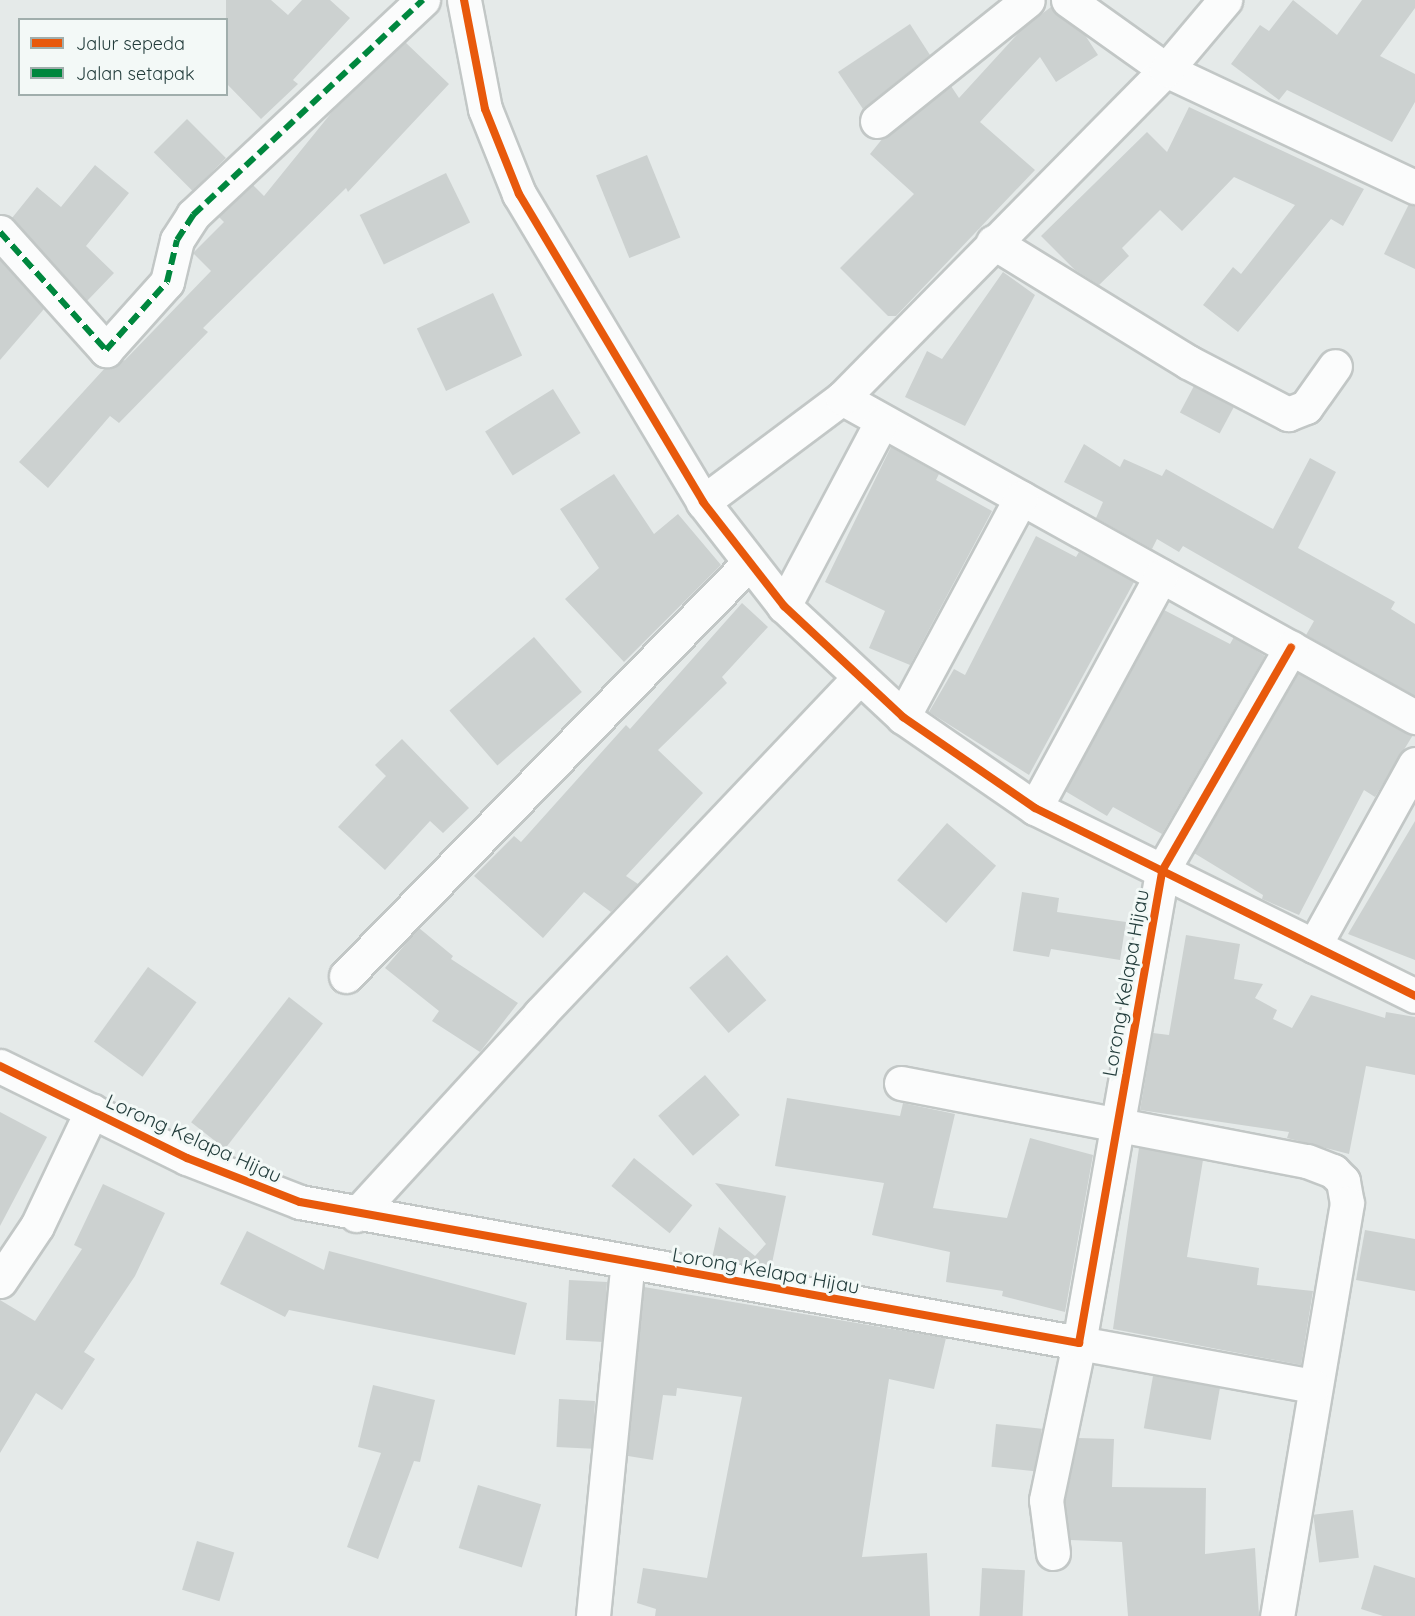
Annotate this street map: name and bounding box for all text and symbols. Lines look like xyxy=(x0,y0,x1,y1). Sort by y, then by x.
legend xyxy=(18,18,228,96)
text: Jalur sepeda xyxy=(76,32,185,55)
text: Jalan setapak xyxy=(76,62,195,85)
street label: Lorong Kelapa Hijau xyxy=(1097,887,1153,1079)
street label: Lorong Kelapa Hijau xyxy=(102,1088,286,1188)
street label: Lorong Kelapa Hijau xyxy=(670,1242,862,1298)

